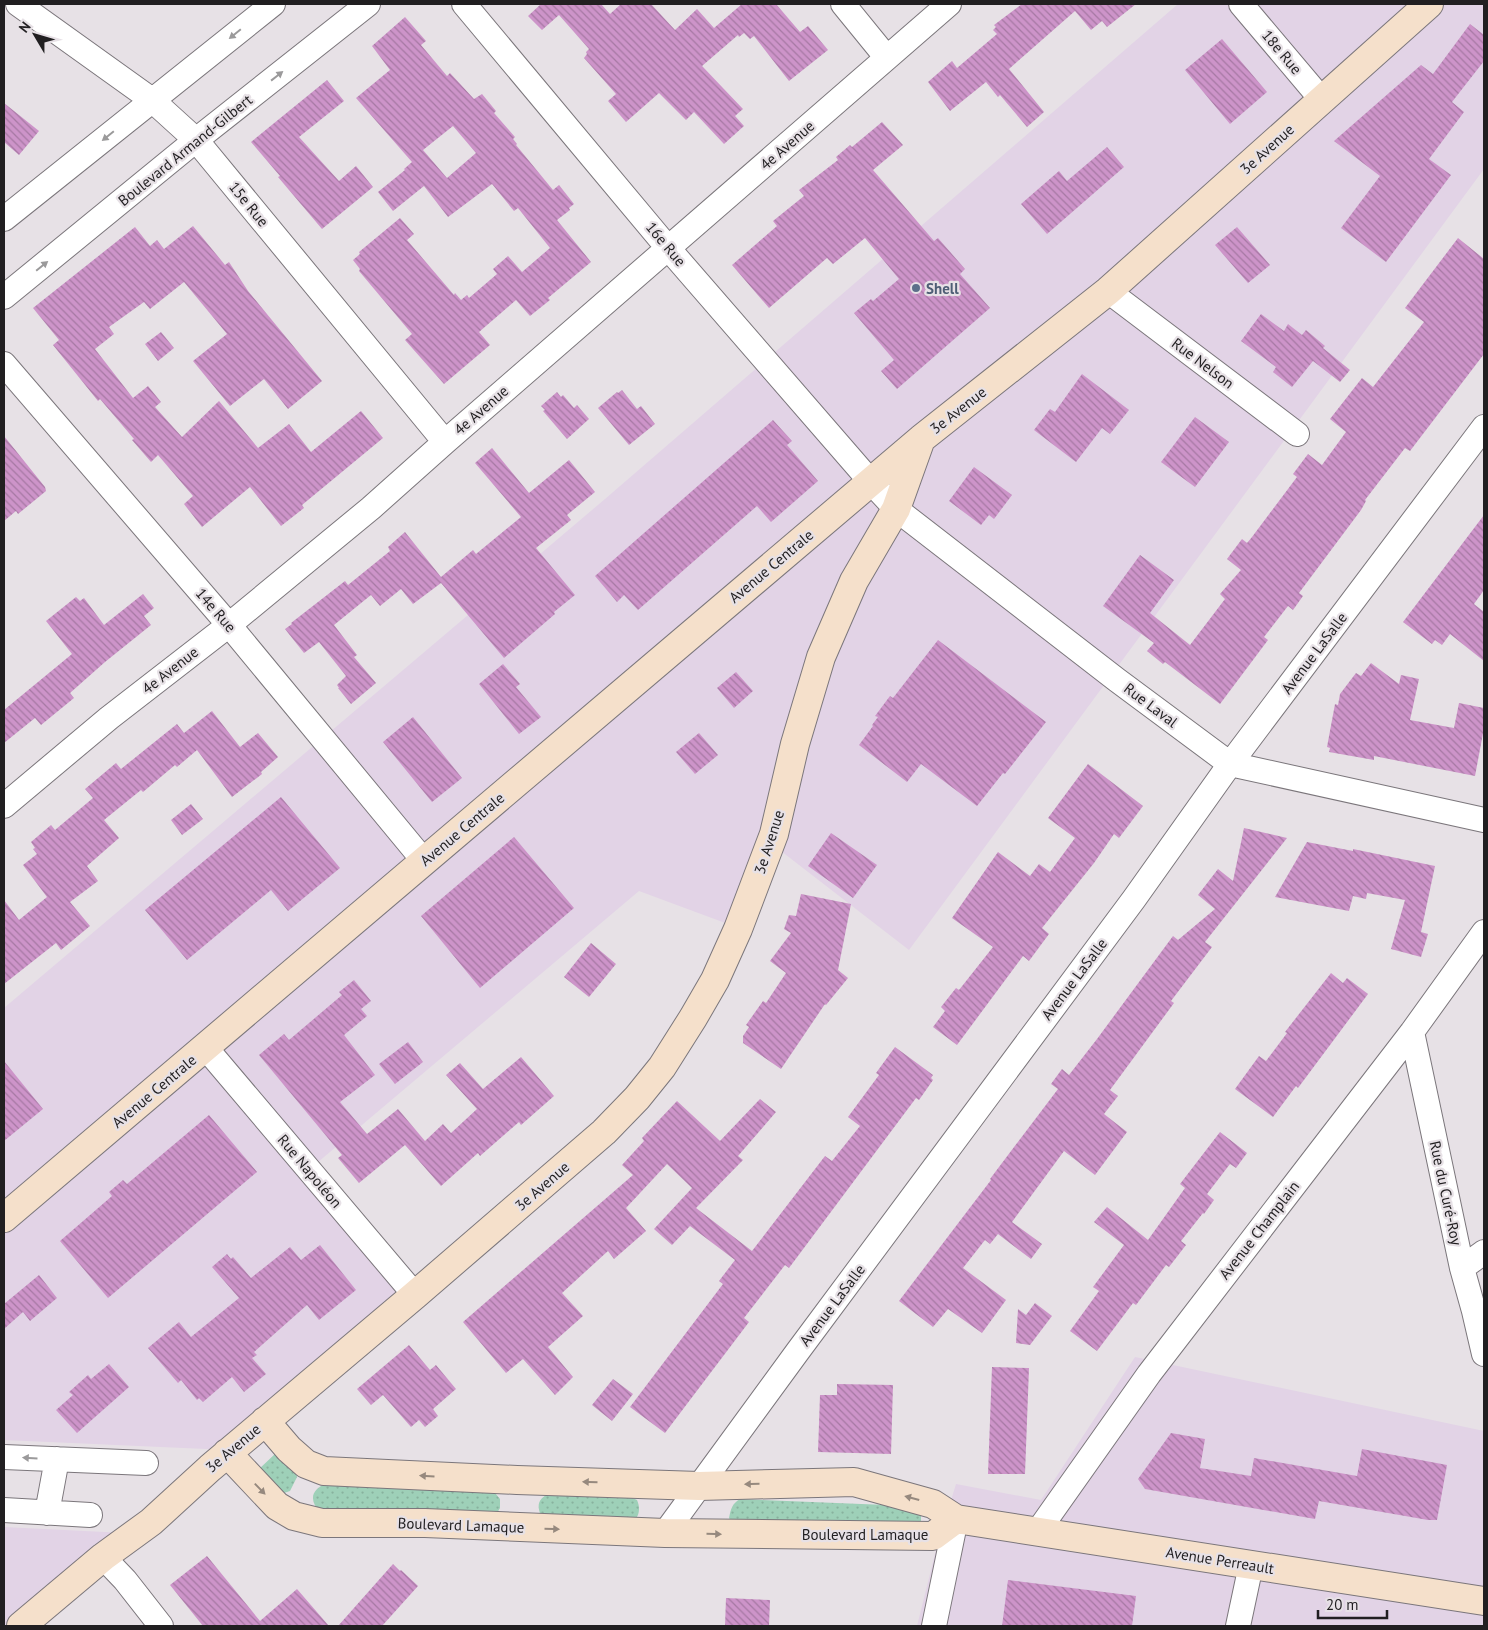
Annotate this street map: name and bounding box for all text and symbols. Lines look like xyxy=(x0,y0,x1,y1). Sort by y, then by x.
north arrow xyxy=(10,10,60,60)
text: N xyxy=(15,18,35,36)
street label: 18e Rue xyxy=(1258,26,1306,78)
one-way arrow xyxy=(229,29,242,40)
one-way arrow xyxy=(270,71,284,81)
street label: Boulevard Armand-Gilbert xyxy=(114,90,256,210)
street label: 4e Avenue xyxy=(756,116,818,174)
street label: 3e Avenue xyxy=(1236,120,1298,178)
one-way arrow xyxy=(102,130,115,141)
street label: 15e Rue xyxy=(225,178,273,230)
street label: 16e Rue xyxy=(642,218,690,270)
one-way arrow xyxy=(35,261,48,272)
place label: Shell xyxy=(926,279,959,298)
marker: Shell xyxy=(910,282,922,294)
street label: Rue Nelson xyxy=(1168,333,1238,393)
street label: 4e Avenue xyxy=(450,381,512,439)
street label: 3e Avenue xyxy=(926,382,990,438)
street label: Avenue Centrale xyxy=(725,525,817,607)
street label: 14e Rue xyxy=(192,584,240,636)
street label: Avenue LaSalle xyxy=(1277,608,1351,698)
street label: 4e Avenue xyxy=(138,642,202,698)
street label: Rue Laval xyxy=(1120,679,1182,732)
street label: Avenue Centrale xyxy=(416,788,508,870)
street label: 3e Avenue xyxy=(750,808,788,876)
street label: Avenue LaSalle xyxy=(1037,934,1111,1024)
street label: Avenue Centrale xyxy=(108,1050,200,1132)
street label: Rue Napoléon xyxy=(274,1130,346,1212)
street label: Rue du Curé-Roy xyxy=(1426,1139,1466,1247)
street label: 3e Avenue xyxy=(511,1157,573,1215)
street label: Avenue Champlain xyxy=(1215,1177,1303,1283)
street label: Avenue LaSalle xyxy=(795,1260,869,1350)
street label: 3e Avenue xyxy=(202,1419,264,1477)
one-way arrow xyxy=(22,1453,38,1461)
one-way arrow xyxy=(419,1471,435,1479)
one-way arrow xyxy=(581,1478,597,1486)
one-way arrow xyxy=(744,1481,760,1489)
one-way arrow xyxy=(254,1483,266,1495)
one-way arrow xyxy=(905,1494,920,1502)
street label: Boulevard Lamaque xyxy=(397,1513,525,1537)
one-way arrow xyxy=(544,1525,560,1533)
street label: Boulevard Lamaque xyxy=(802,1525,928,1544)
one-way arrow xyxy=(707,1530,723,1538)
street label: Avenue Perreault xyxy=(1165,1542,1275,1578)
scale bar xyxy=(1318,1588,1387,1620)
text: 20 m xyxy=(1326,1595,1359,1614)

